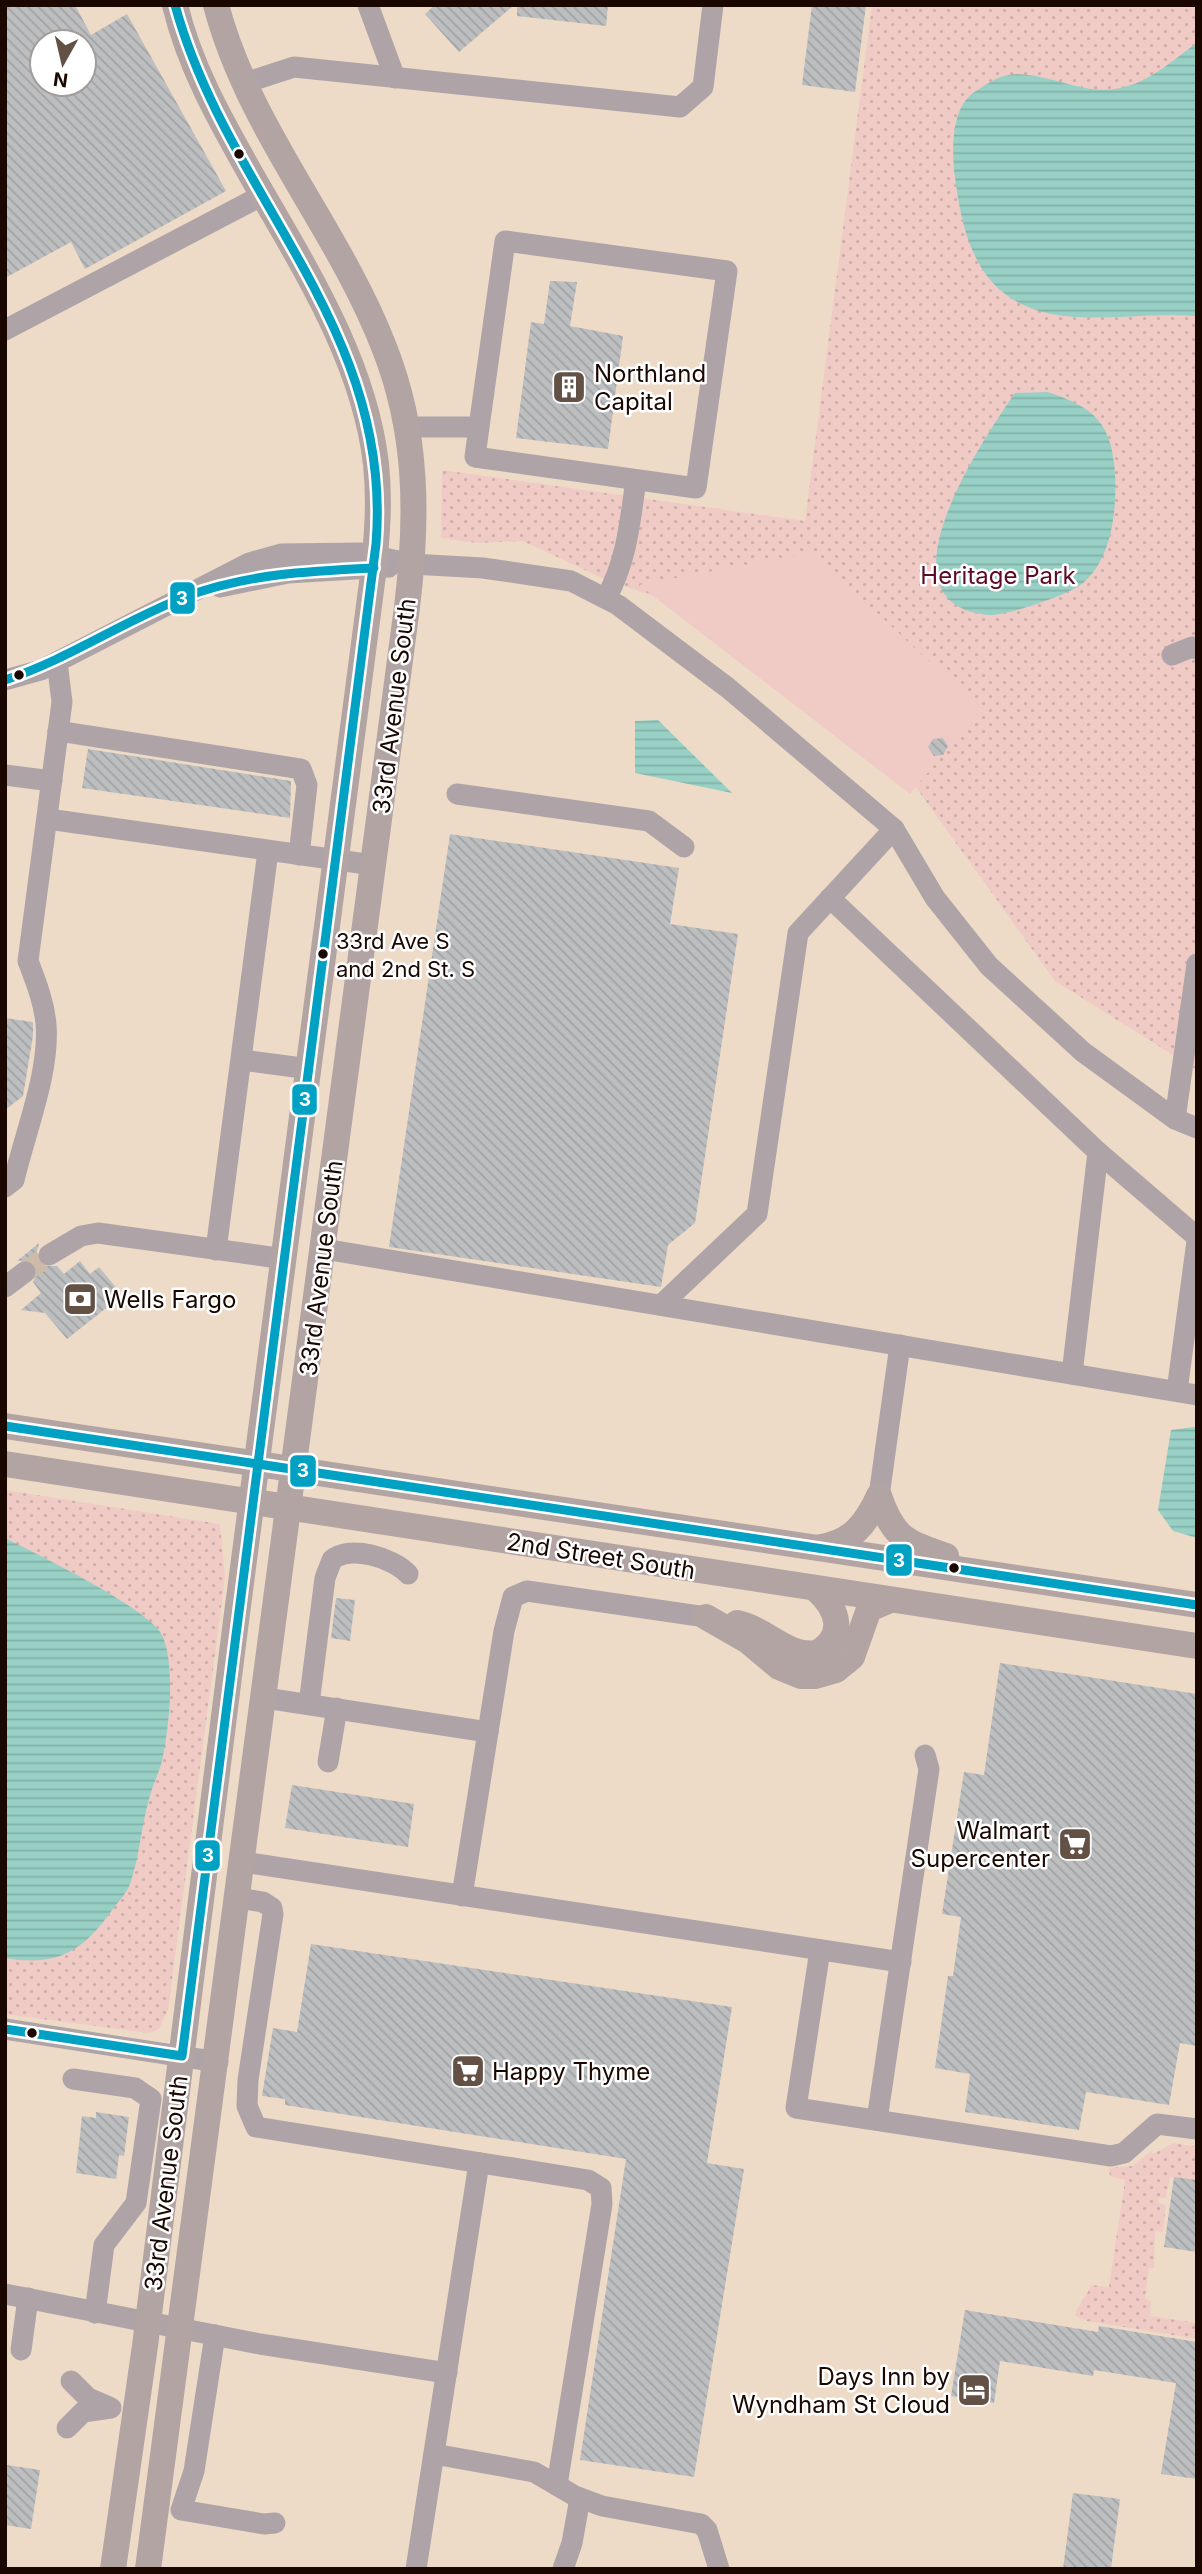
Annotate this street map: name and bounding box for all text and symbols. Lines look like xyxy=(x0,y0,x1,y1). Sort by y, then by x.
north arrow xyxy=(28,28,98,98)
text: N xyxy=(52,67,69,92)
unlabelled marker xyxy=(232,147,246,161)
place label: Northland Capital xyxy=(594,359,706,416)
building icon: Northland Capital xyxy=(550,368,588,406)
park label: Heritage Park xyxy=(920,561,1076,590)
line badge: 3 xyxy=(169,581,196,615)
text: 3 xyxy=(176,587,188,610)
street label: 33rd Avenue South xyxy=(366,597,422,815)
unlabelled marker xyxy=(12,668,26,682)
place label: 33rd Ave S and 2nd St. S xyxy=(336,928,475,982)
marker: 33rd Ave S and 2nd St. S xyxy=(316,947,330,961)
line badge: 3 xyxy=(291,1083,318,1116)
text: 3 xyxy=(299,1088,311,1111)
street label: 33rd Avenue South xyxy=(293,1159,349,1377)
bank icon: Wells Fargo xyxy=(61,1280,99,1318)
place label: Wells Fargo xyxy=(104,1285,236,1314)
line badge: 3 xyxy=(289,1454,317,1488)
text: 3 xyxy=(297,1459,309,1482)
street label: 2nd Street South xyxy=(505,1527,697,1585)
line badge: 3 xyxy=(885,1543,913,1577)
text: 3 xyxy=(893,1549,905,1572)
unlabelled marker xyxy=(947,1561,961,1575)
place label: Walmart Supercenter xyxy=(911,1816,1050,1873)
supermarket icon: Walmart Supercenter xyxy=(1056,1825,1094,1863)
line badge: 3 xyxy=(194,1839,221,1872)
text: 3 xyxy=(202,1844,214,1867)
unlabelled marker xyxy=(25,2026,39,2040)
supermarket icon: Happy Thyme xyxy=(449,2052,487,2090)
place label: Happy Thyme xyxy=(492,2057,650,2086)
street label: 33rd Avenue South xyxy=(138,2074,194,2292)
place label: Days Inn by Wyndham St Cloud xyxy=(732,2362,950,2419)
hotel icon: Days Inn by Wyndham St Cloud xyxy=(955,2371,993,2409)

